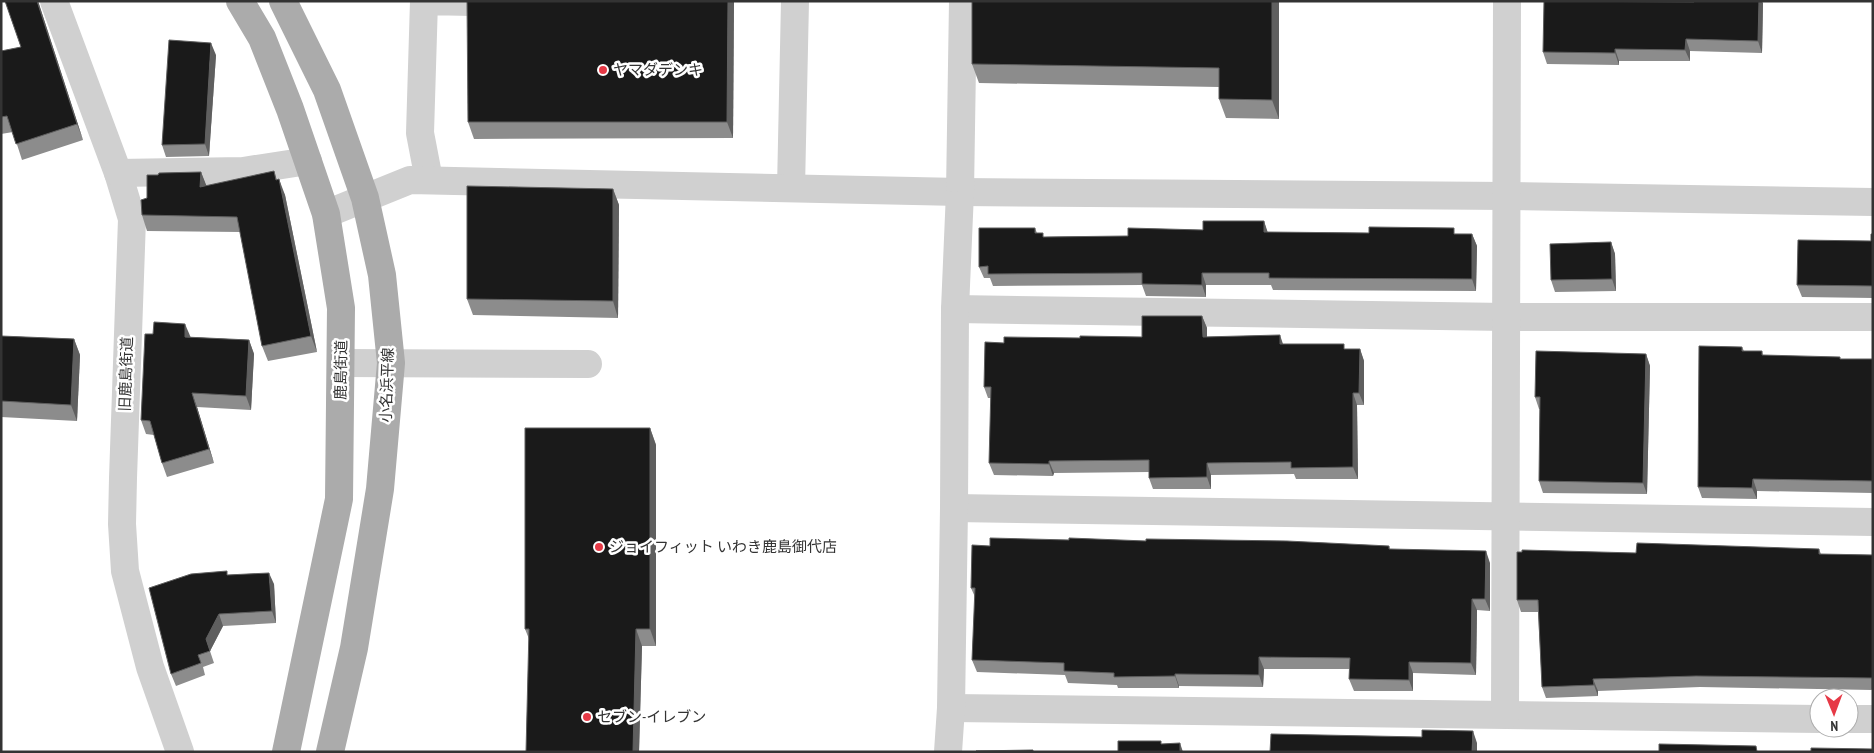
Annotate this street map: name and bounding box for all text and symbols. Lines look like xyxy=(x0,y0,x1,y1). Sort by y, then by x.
place label: ヤマダデンキ xyxy=(613,60,703,79)
marker: ヤマダデンキ xyxy=(597,64,609,76)
street label: 旧鹿島街道 xyxy=(115,336,136,412)
street label: 鹿島街道 xyxy=(330,340,351,400)
street label: 小名浜平線 xyxy=(376,347,397,423)
place label: ジョイフィット いわき鹿島御代店 xyxy=(609,537,837,556)
marker: ジョイフィット いわき鹿島御代店 xyxy=(593,541,605,553)
north arrow xyxy=(1809,688,1859,738)
place label: セブン-イレブン xyxy=(597,707,706,726)
marker: セブン-イレブン xyxy=(581,711,593,723)
text: N xyxy=(1830,717,1838,735)

